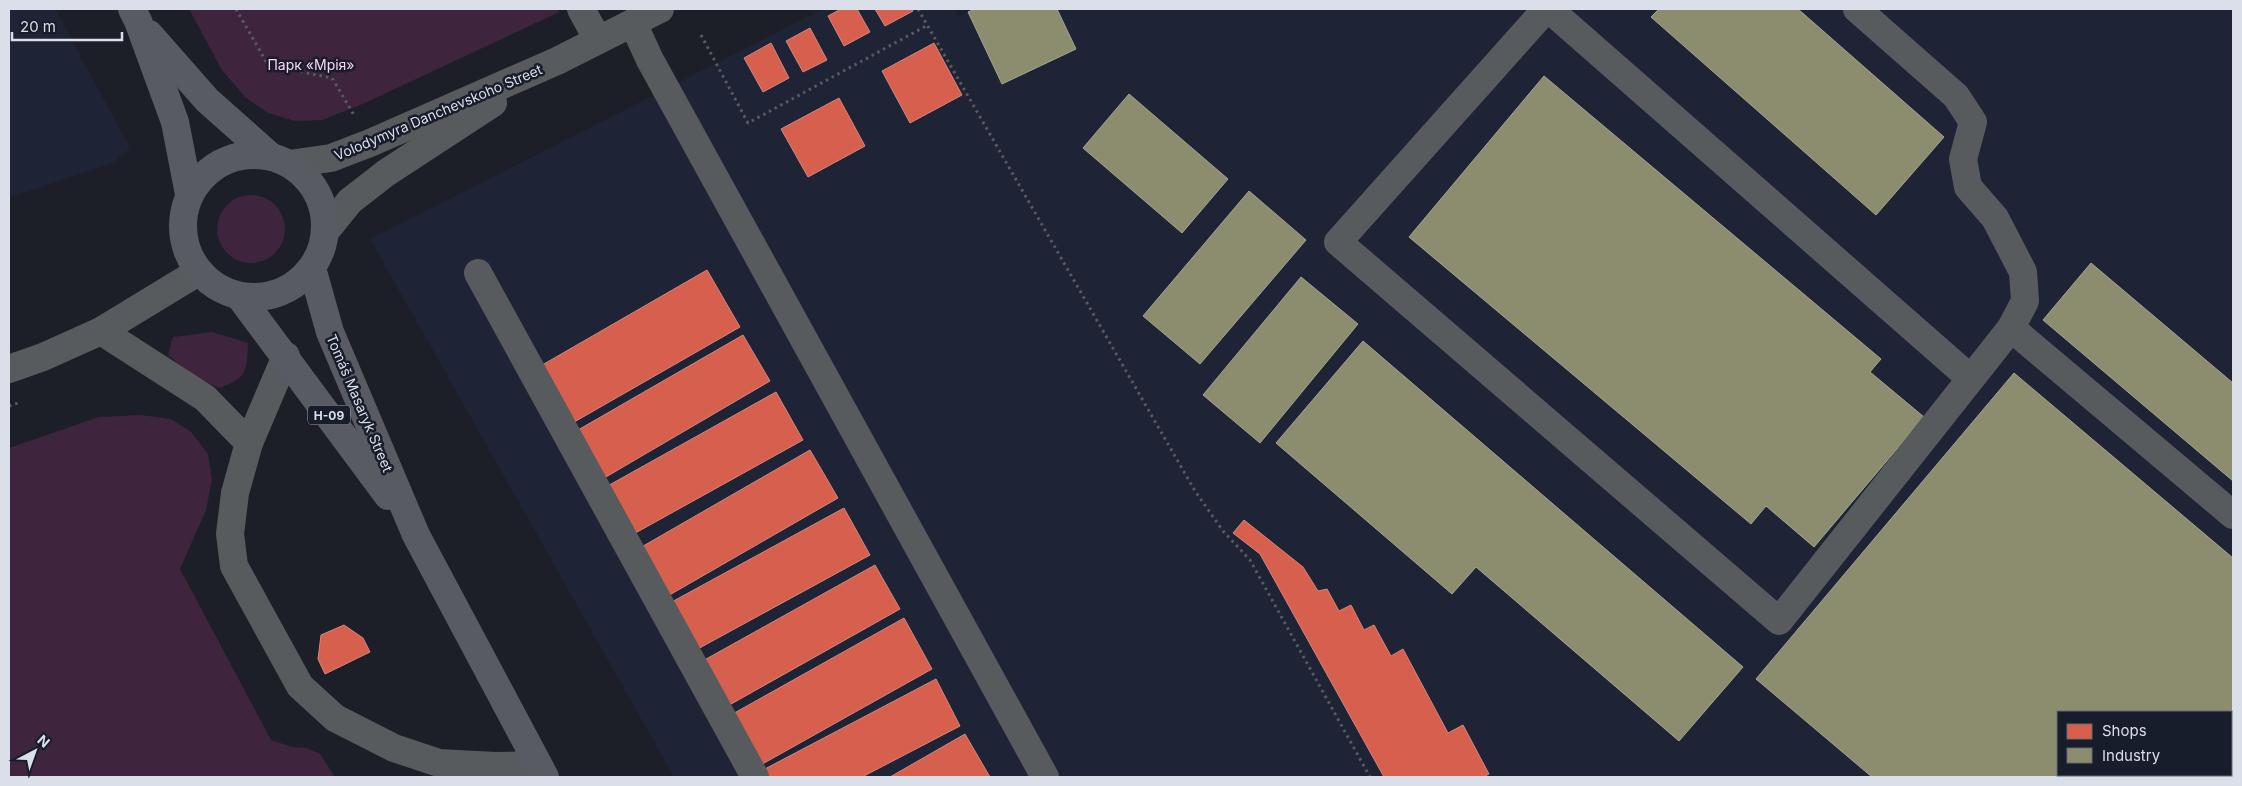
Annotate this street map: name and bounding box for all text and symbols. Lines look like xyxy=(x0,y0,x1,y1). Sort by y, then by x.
scale bar xyxy=(12,10,122,42)
text: 20 m xyxy=(20,17,56,36)
park label: Парк «Мрія» xyxy=(267,56,355,73)
street label: Volodymyra Danchevskoho Street xyxy=(332,60,545,164)
street label: Tomáš Masaryk Street xyxy=(323,332,397,475)
road number: Н-09 xyxy=(308,406,350,424)
legend xyxy=(2057,711,2232,776)
text: Shops xyxy=(2102,721,2147,740)
north arrow xyxy=(10,726,60,776)
text: N xyxy=(34,731,53,751)
text: Industry xyxy=(2102,746,2161,765)

